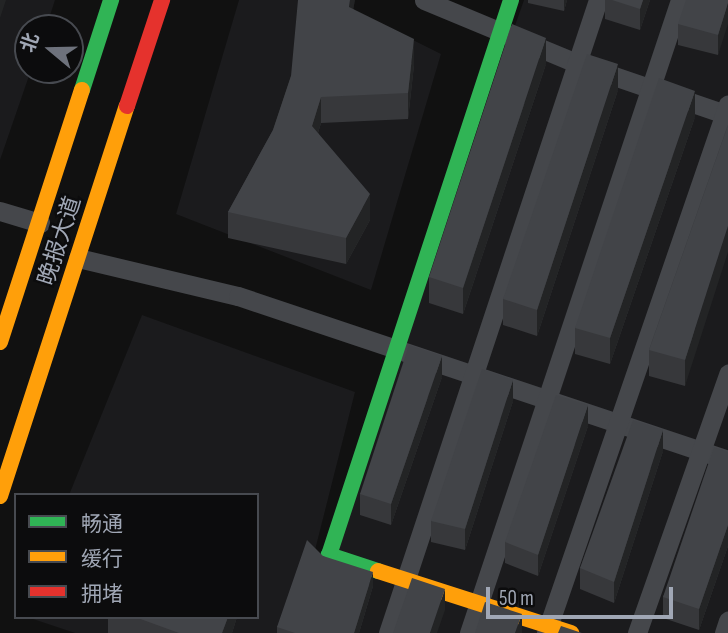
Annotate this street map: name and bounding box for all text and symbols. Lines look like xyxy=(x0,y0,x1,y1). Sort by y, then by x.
north arrow xyxy=(14,14,84,84)
text: 北 xyxy=(17,30,45,55)
street label: 晚报大道 xyxy=(33,193,87,289)
legend xyxy=(14,493,259,619)
text: 畅通 xyxy=(81,512,123,537)
text: 缓行 xyxy=(81,547,123,572)
scale bar xyxy=(490,574,677,618)
text: 拥堵 xyxy=(81,582,123,607)
text: 50 m xyxy=(499,586,534,611)

